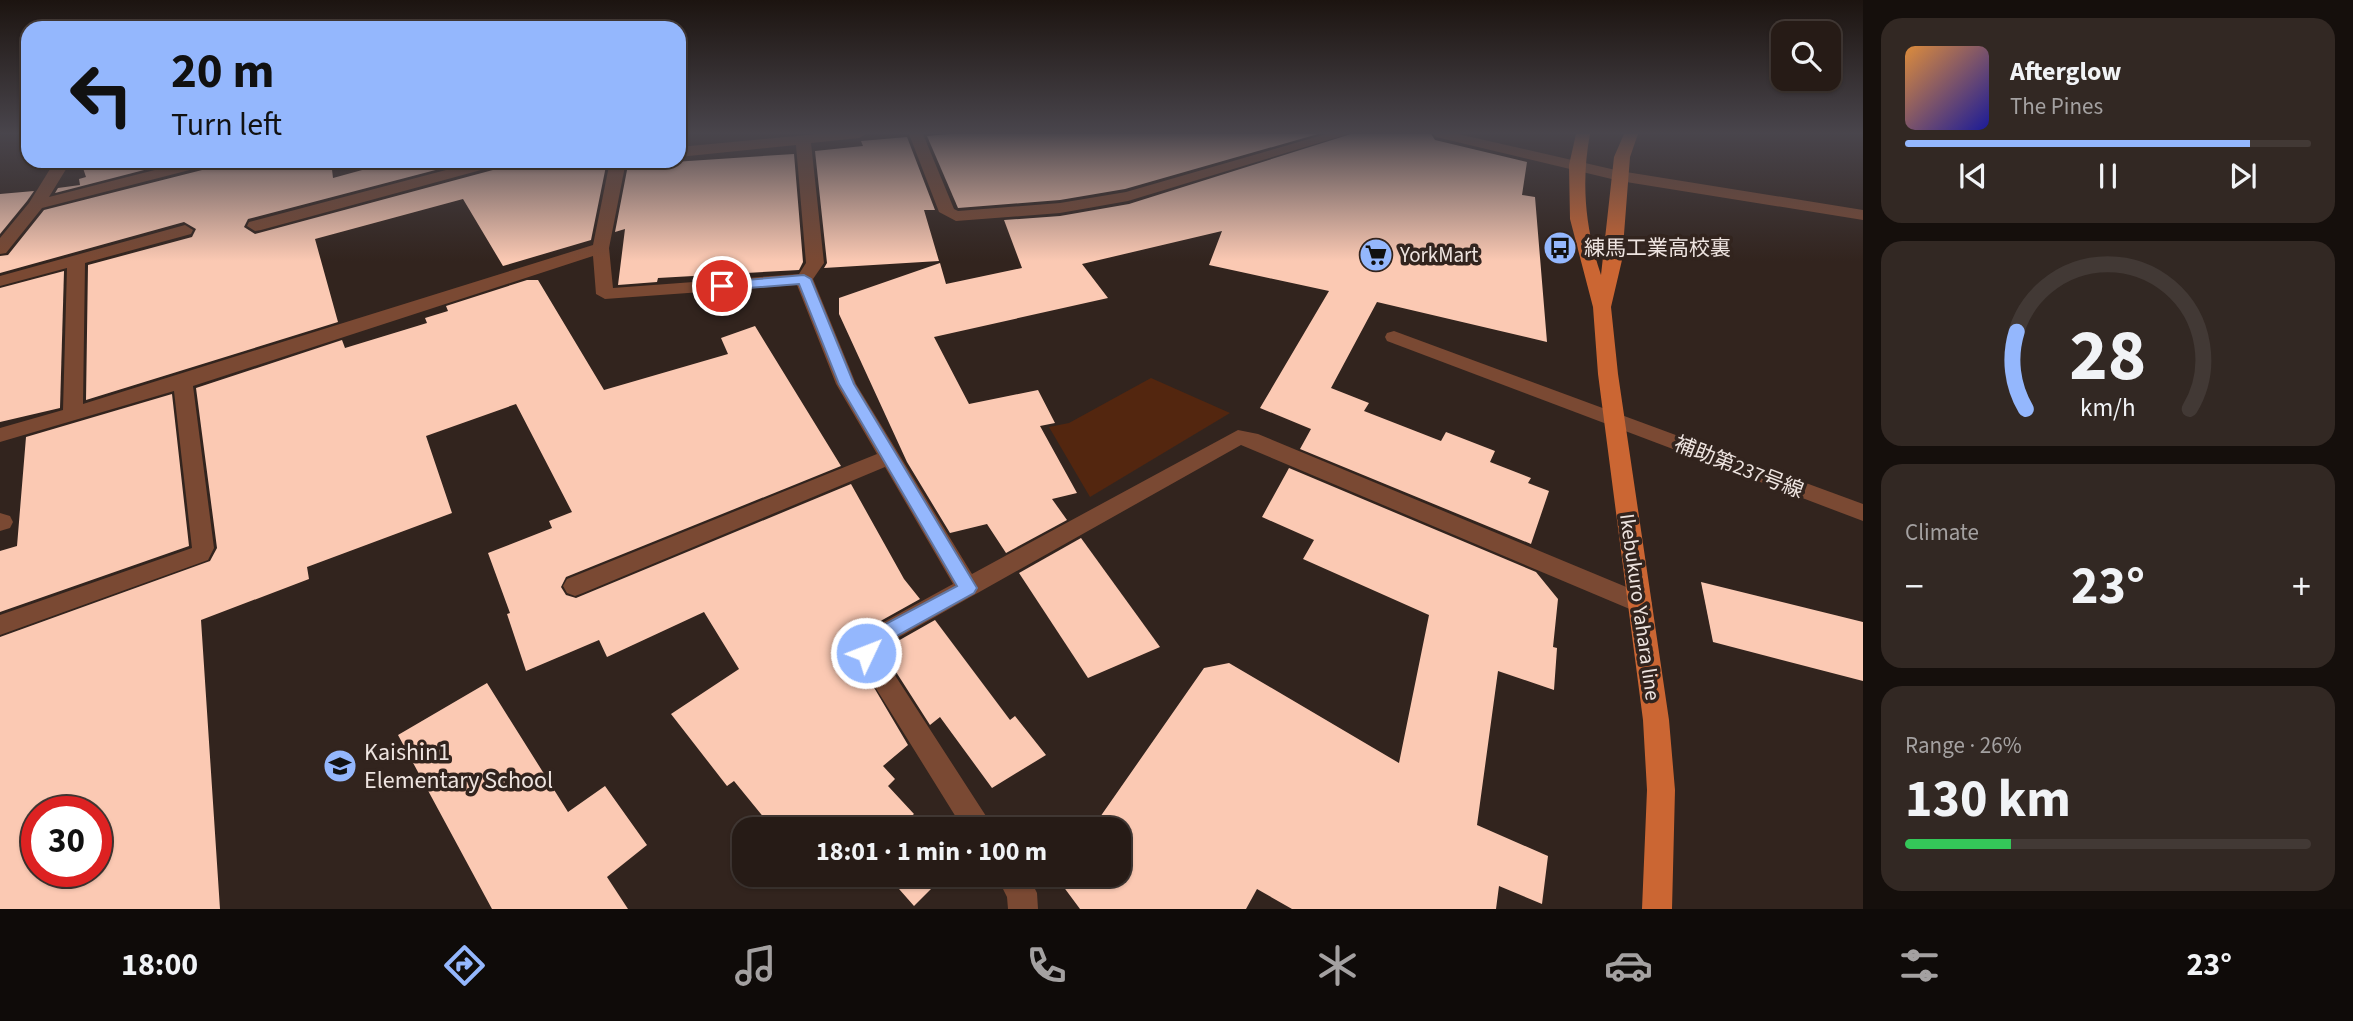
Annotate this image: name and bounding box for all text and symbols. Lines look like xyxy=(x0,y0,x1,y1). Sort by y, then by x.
map controls xyxy=(1771,21,1841,91)
button: search xyxy=(1771,21,1841,91)
text: 20 m xyxy=(171,37,275,107)
icon: left xyxy=(56,49,147,140)
text: Afterglow xyxy=(2010,53,2121,90)
text: The Pines xyxy=(2010,90,2103,123)
text: Turn left xyxy=(171,102,282,148)
icon: previous xyxy=(1954,157,1992,195)
icon: pause xyxy=(2089,157,2127,195)
icon: next xyxy=(2224,157,2262,195)
bus stop icon: 練馬工業高校裏 xyxy=(1541,229,1579,267)
place label: 練馬工業高校裏 xyxy=(1584,233,1731,263)
supermarket icon: YorkMart xyxy=(1357,236,1395,274)
place label: YorkMart xyxy=(1399,240,1478,270)
pin xyxy=(692,256,752,316)
icon: arrive xyxy=(703,267,741,305)
text: 28 xyxy=(2070,305,2146,409)
text: km/h xyxy=(2080,390,2136,426)
street label: 補助第237号線 xyxy=(1670,429,1808,505)
street label: Ikebukuro Yahara line xyxy=(1612,512,1668,702)
text: Climate xyxy=(1905,516,1979,549)
text: 23° xyxy=(2071,550,2145,624)
text: − xyxy=(1905,560,1924,614)
text: + xyxy=(2292,560,2311,614)
position arrow xyxy=(829,616,903,690)
text: Range · 26% xyxy=(1905,729,2022,762)
place label: Kaishin1 Elementary School xyxy=(364,735,553,798)
school or university icon: Kaishin1 Elementary School xyxy=(321,747,359,785)
text: 130 km xyxy=(1905,763,2071,837)
speed limit sign: 30 xyxy=(21,796,112,887)
text: 18:01 · 1 min · 100 m xyxy=(816,833,1047,870)
icon: directions xyxy=(440,941,489,990)
icon: music xyxy=(731,941,780,990)
icon: phone xyxy=(1022,941,1071,990)
icon: climate xyxy=(1313,941,1362,990)
icon: car xyxy=(1604,941,1653,990)
icon: filters xyxy=(1895,941,1944,990)
text: 18:00 xyxy=(121,942,198,988)
text: 23° xyxy=(2186,942,2232,988)

